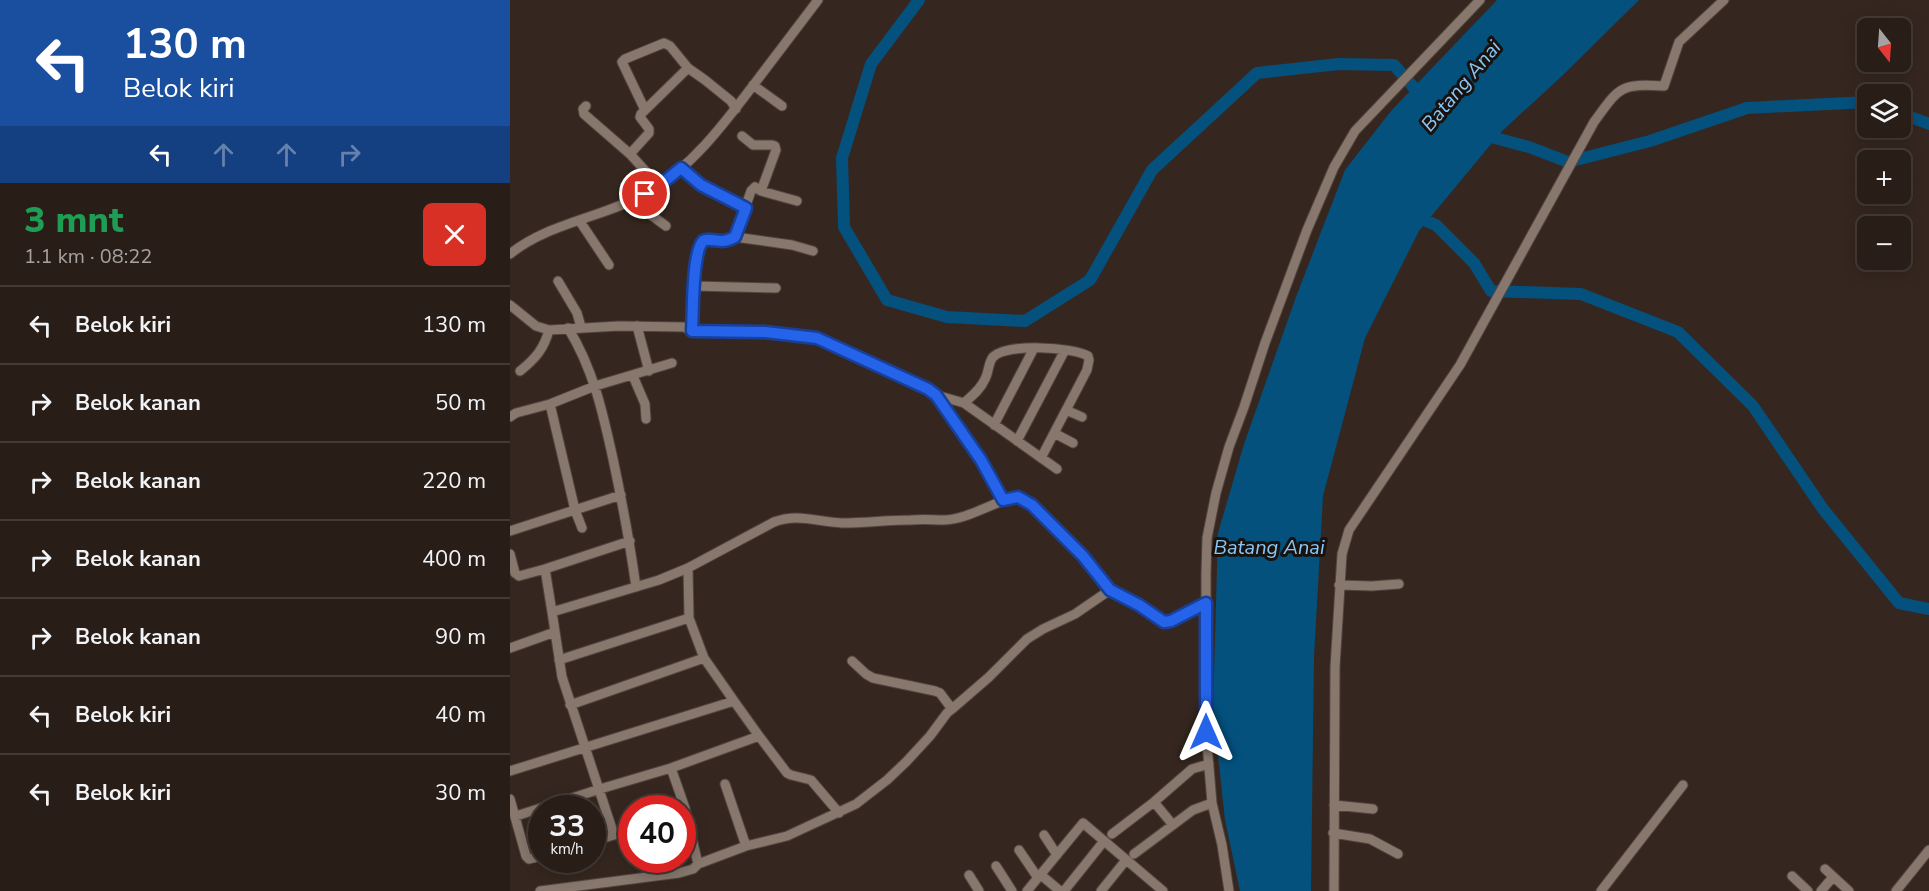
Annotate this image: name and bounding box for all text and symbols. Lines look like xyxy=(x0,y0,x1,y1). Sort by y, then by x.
text: 130 m xyxy=(123,16,247,73)
north arrow xyxy=(1857,18,1911,72)
map controls xyxy=(1857,18,1911,270)
icon: left xyxy=(24,24,102,102)
water label: Batang Anai xyxy=(1415,34,1507,137)
text: Belok kiri xyxy=(123,70,235,107)
button: layers xyxy=(1857,84,1911,138)
icon: left xyxy=(144,138,177,171)
icon: ahead xyxy=(207,138,240,171)
icon: ahead xyxy=(270,138,303,171)
icon: right xyxy=(333,138,366,171)
button: + xyxy=(1857,150,1911,204)
pin xyxy=(619,168,670,219)
icon: arrive xyxy=(628,177,661,210)
text: 3 mnt xyxy=(24,196,124,245)
button: close xyxy=(423,203,486,266)
button: − xyxy=(1857,216,1911,270)
text: 1.1 km · 08:22 xyxy=(24,243,152,270)
icon: left xyxy=(24,309,57,342)
text: Belok kiri xyxy=(75,310,171,340)
text: 130 m xyxy=(422,310,486,340)
icon: right xyxy=(24,387,57,420)
text: Belok kanan xyxy=(75,388,201,418)
text: 50 m xyxy=(435,388,486,418)
icon: right xyxy=(24,465,57,498)
text: Belok kanan xyxy=(75,466,201,496)
text: 220 m xyxy=(422,466,486,496)
water label: Batang Anai xyxy=(1213,534,1325,561)
icon: right xyxy=(24,543,57,576)
text: Belok kanan xyxy=(75,544,201,574)
text: 400 m xyxy=(422,544,486,574)
icon: right xyxy=(24,621,57,654)
text: Belok kanan xyxy=(75,622,201,652)
text: 90 m xyxy=(435,622,486,652)
icon: left xyxy=(24,699,57,732)
text: Belok kiri xyxy=(75,700,171,730)
text: 40 m xyxy=(435,700,486,730)
position arrow xyxy=(1174,700,1238,764)
icon: left xyxy=(24,777,57,810)
text: Belok kiri xyxy=(75,778,171,808)
text: 30 m xyxy=(435,778,486,808)
speed limit sign: 40 xyxy=(618,795,696,873)
text: 33 xyxy=(549,806,585,847)
text: km/h xyxy=(550,839,584,859)

